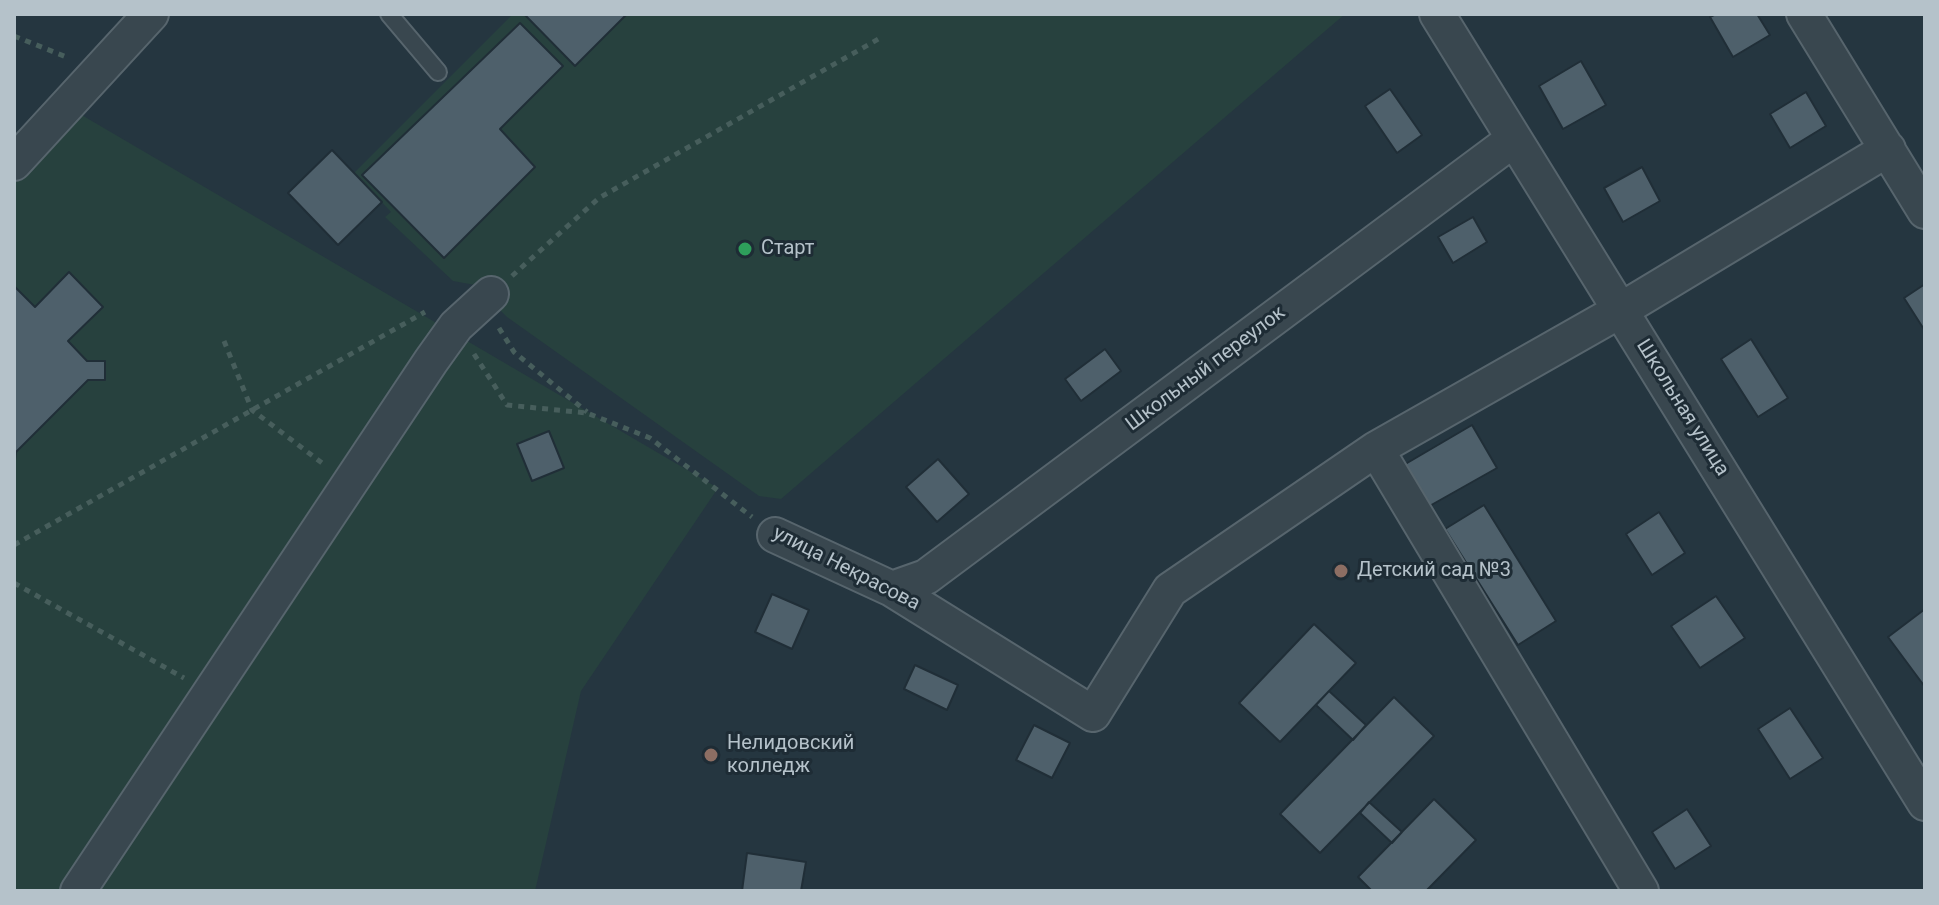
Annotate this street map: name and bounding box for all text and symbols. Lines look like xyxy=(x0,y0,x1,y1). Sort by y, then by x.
place label: Старт xyxy=(761,237,814,261)
marker: Старт xyxy=(736,240,754,258)
street label: Школьный переулок xyxy=(1122,301,1290,437)
street label: Школьная улица xyxy=(1630,335,1734,481)
street label: улица Некрасова xyxy=(768,522,924,616)
place label: Детский сад №3 xyxy=(1357,559,1511,583)
marker: Детский сад №3 xyxy=(1332,562,1350,580)
place label: Нелидовский колледж xyxy=(727,732,854,779)
marker: Нелидовский колледж xyxy=(702,746,720,764)

